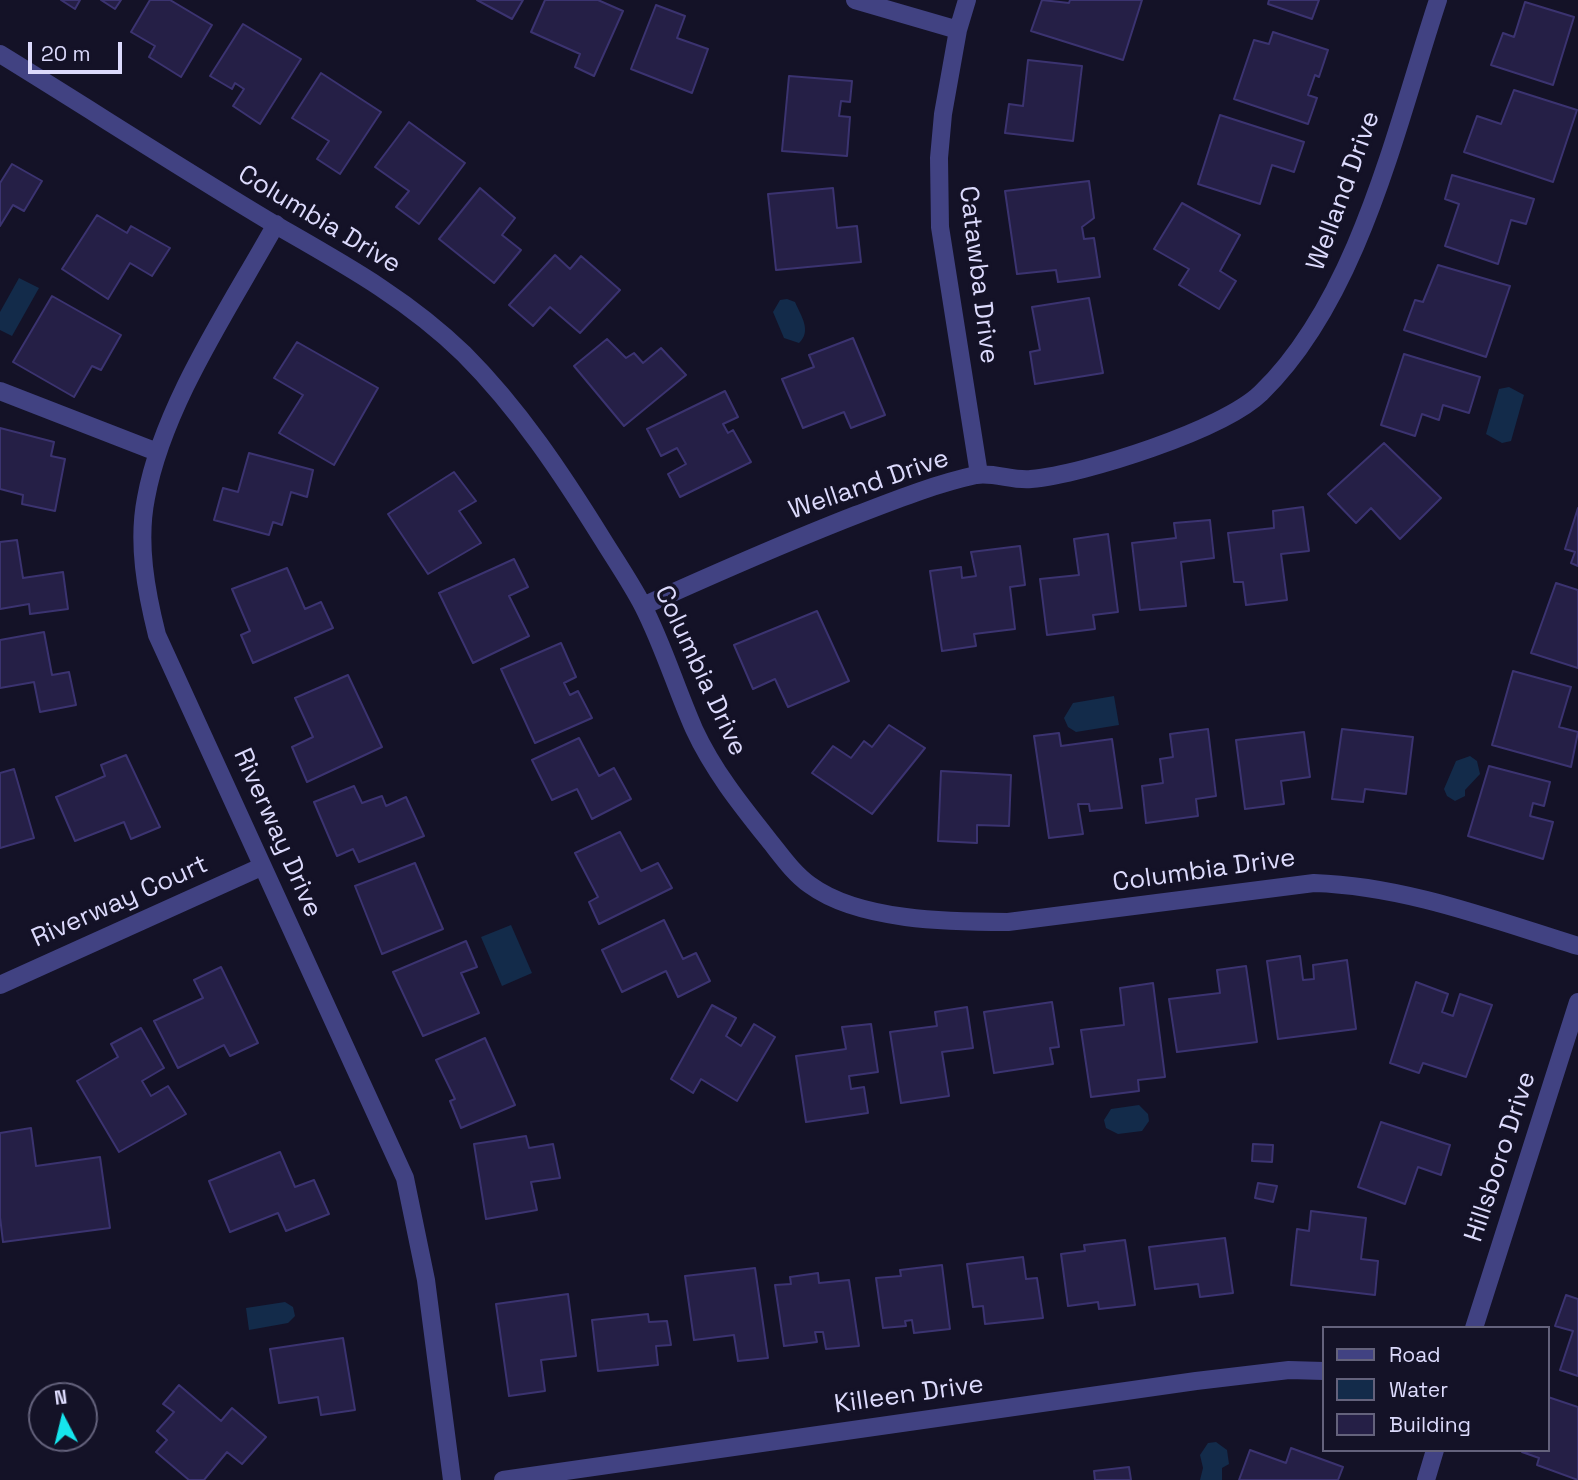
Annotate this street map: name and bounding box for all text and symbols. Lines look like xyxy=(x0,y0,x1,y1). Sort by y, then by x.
scale bar xyxy=(32,28,126,72)
text: 20 m xyxy=(41,40,91,67)
street label: Welland Drive xyxy=(1301,107,1387,275)
street label: Columbia Drive xyxy=(232,159,406,281)
street label: Catawba Drive xyxy=(952,184,1004,366)
street label: Welland Drive xyxy=(785,443,953,527)
street label: Columbia Drive xyxy=(647,581,753,761)
street label: Riverway Drive xyxy=(226,744,328,922)
street label: Columbia Drive xyxy=(1111,843,1297,899)
street label: Riverway Court xyxy=(27,849,213,955)
street label: Hillsboro Drive xyxy=(1459,1068,1543,1246)
legend xyxy=(1322,1326,1550,1452)
text: Road xyxy=(1389,1341,1441,1368)
street label: Killeen Drive xyxy=(832,1369,986,1421)
text: Water xyxy=(1389,1376,1448,1403)
north arrow xyxy=(28,1382,98,1452)
text: N xyxy=(53,1384,68,1411)
text: Building xyxy=(1389,1411,1471,1438)

